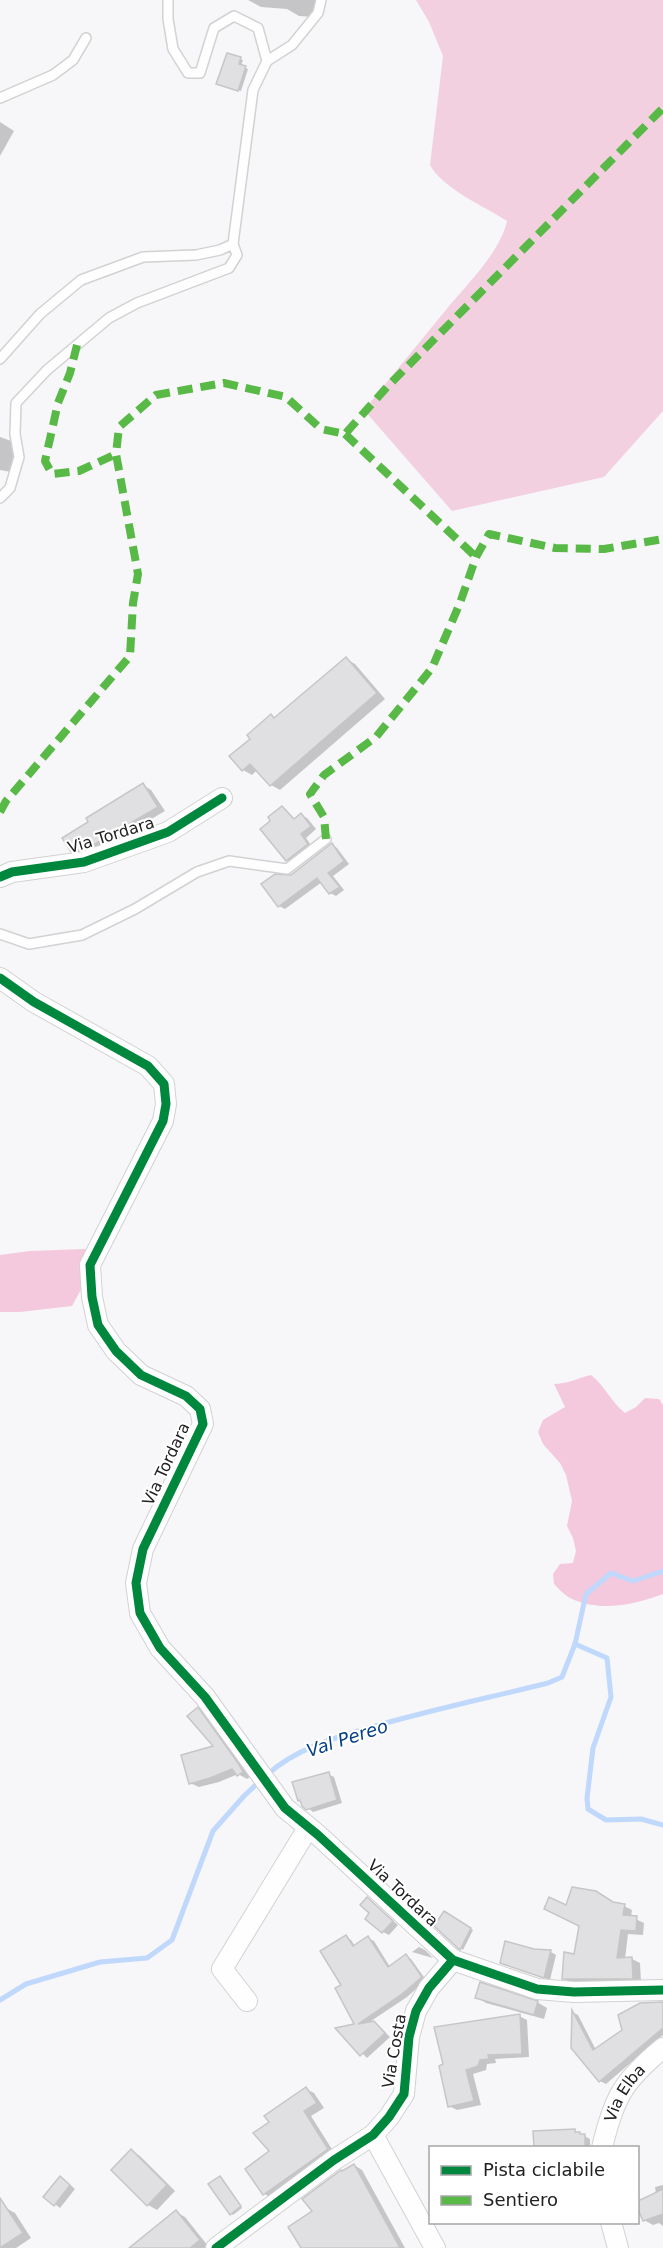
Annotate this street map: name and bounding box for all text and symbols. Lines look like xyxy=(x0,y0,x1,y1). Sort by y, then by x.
street label: Via Tordara xyxy=(65,813,157,857)
street label: Via Tordara xyxy=(138,1419,194,1509)
water label: Val Pereo xyxy=(304,1715,390,1761)
street label: Via Tordara xyxy=(364,1856,442,1930)
street label: Via Costa xyxy=(378,2012,410,2090)
street label: Via Elba xyxy=(600,2060,649,2124)
legend xyxy=(429,2146,639,2224)
text: Pista ciclabile xyxy=(483,2159,605,2180)
text: Sentiero xyxy=(483,2189,558,2210)

